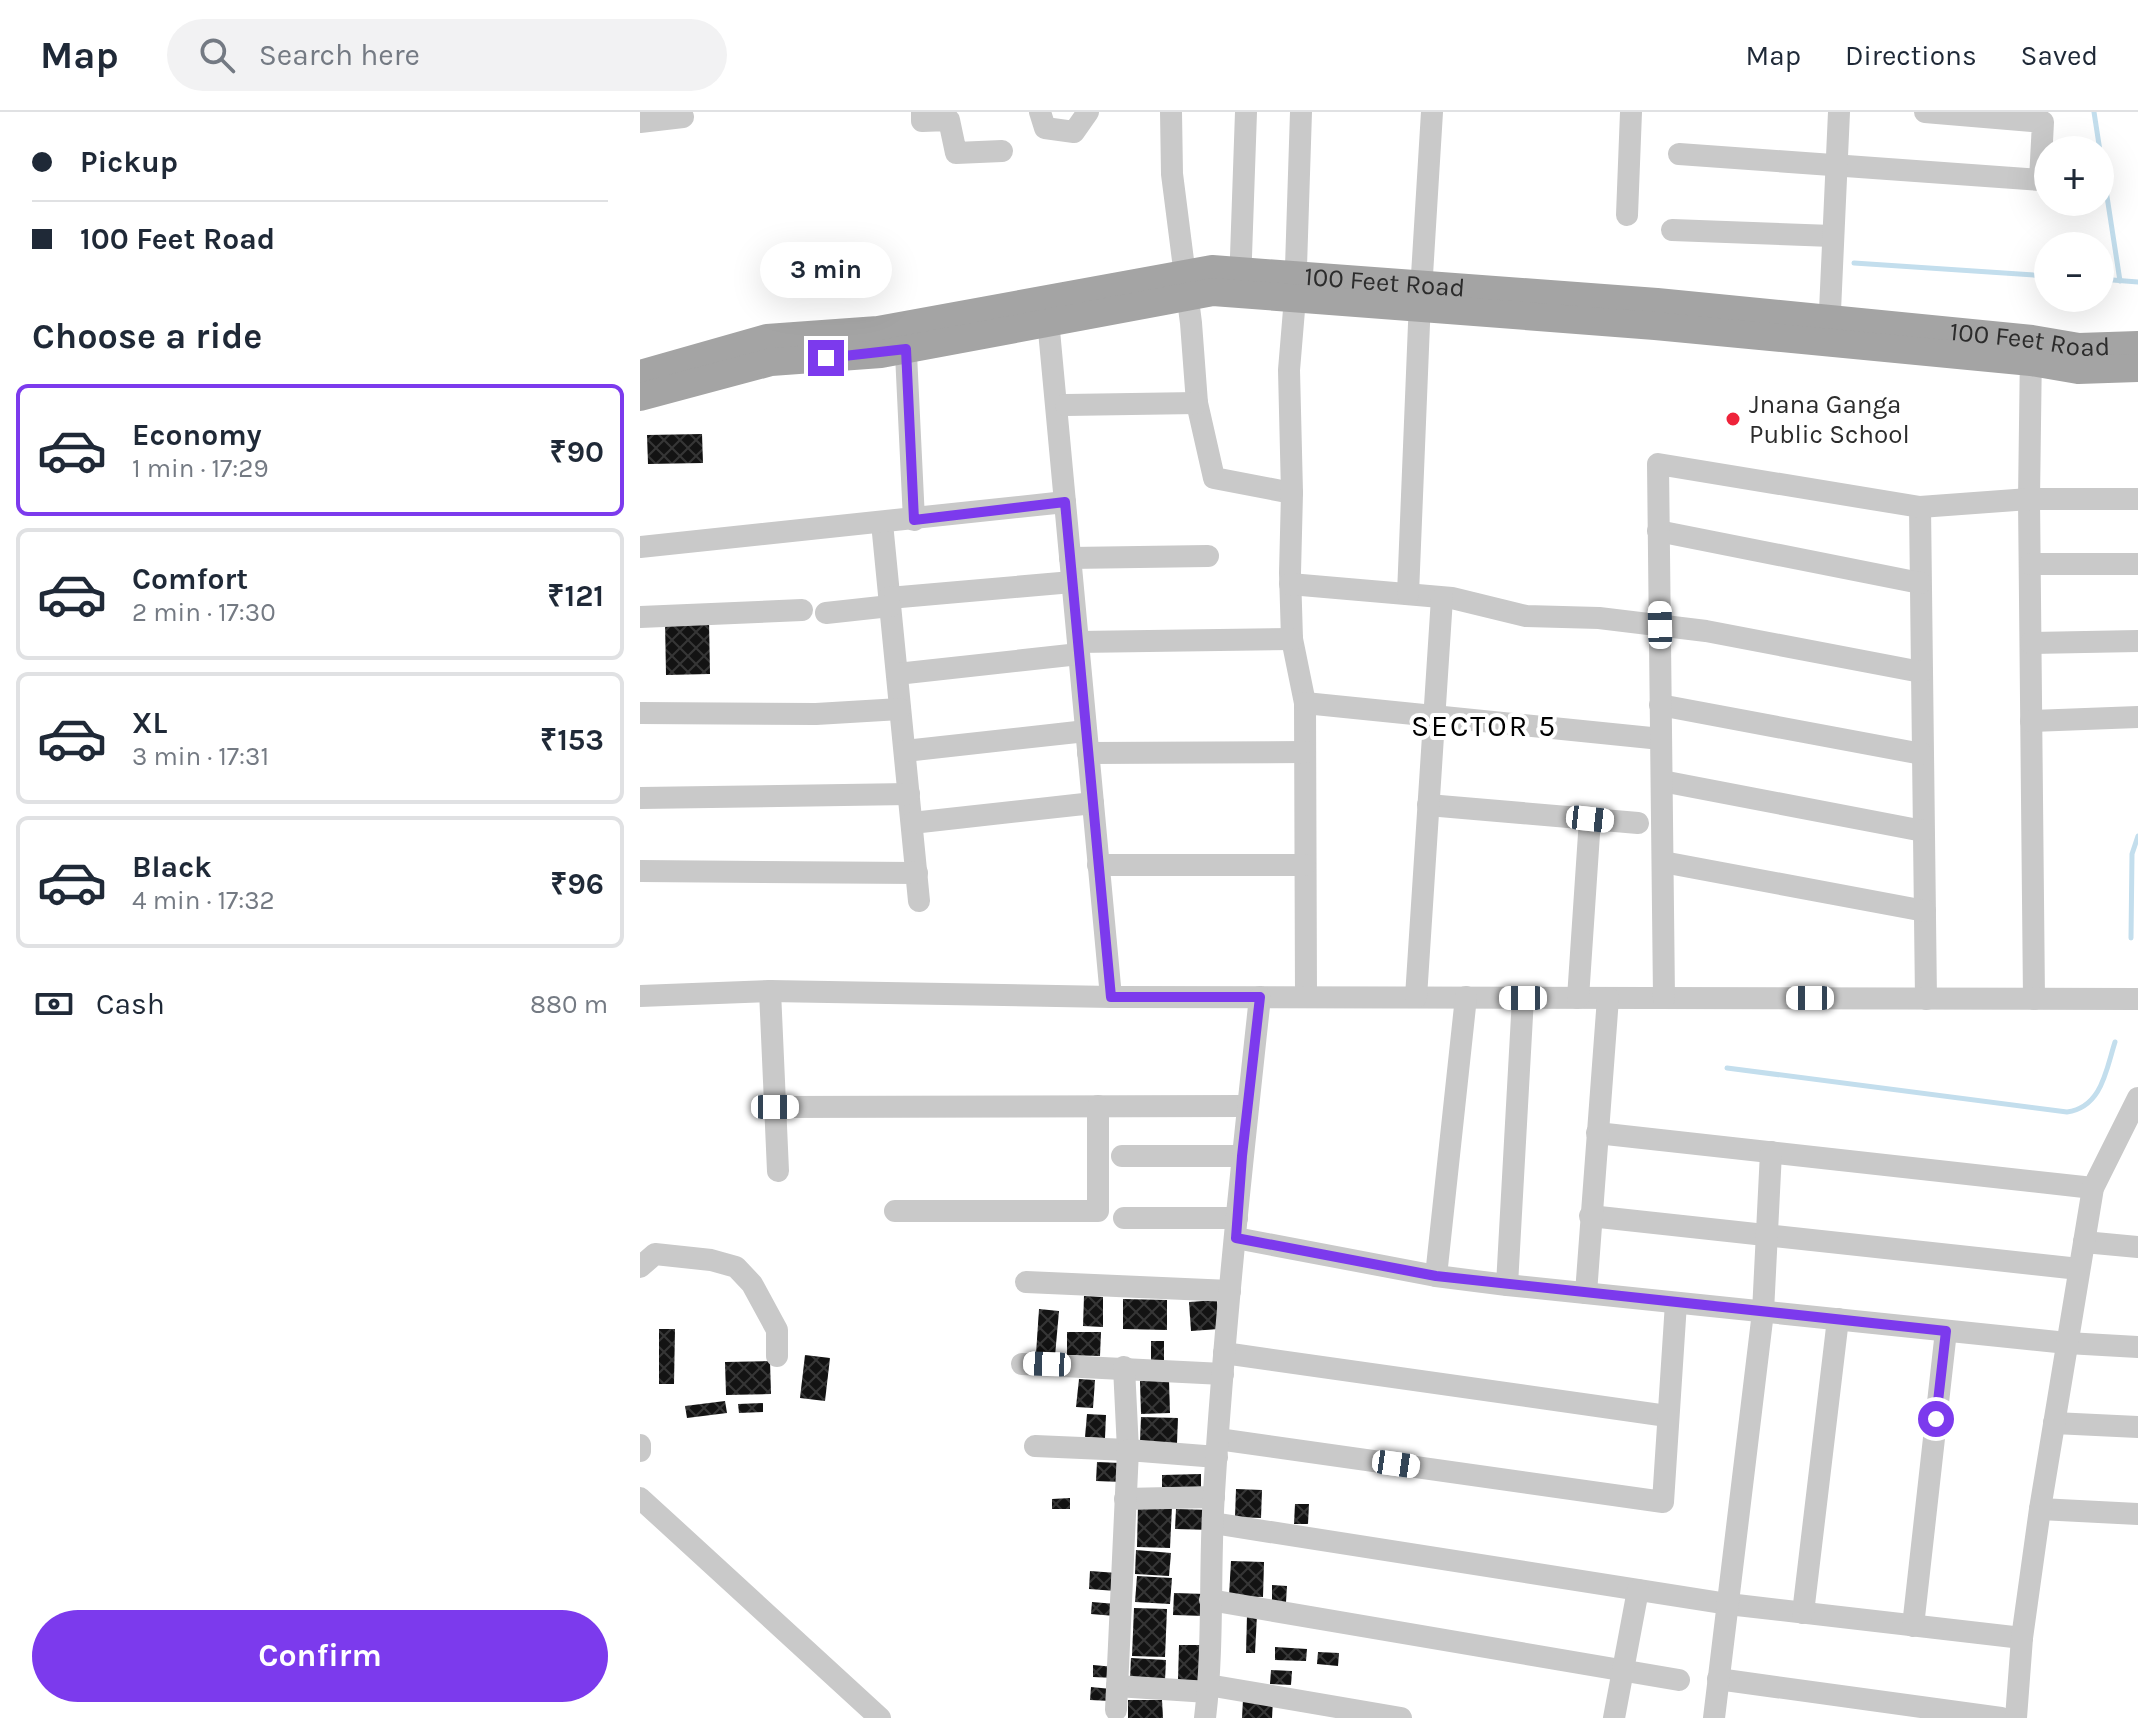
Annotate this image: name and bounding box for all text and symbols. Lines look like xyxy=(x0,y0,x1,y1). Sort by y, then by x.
search box xyxy=(167,19,727,91)
text: Map xyxy=(40,33,119,78)
icon: search xyxy=(195,33,239,77)
text: Search here xyxy=(259,37,420,73)
text: Map xyxy=(1746,39,1801,72)
text: Directions xyxy=(1845,39,1977,72)
text: Saved xyxy=(2021,39,2098,72)
map controls xyxy=(2034,136,2114,312)
button: + xyxy=(2034,136,2114,216)
text: Pickup xyxy=(80,144,178,180)
text: 100 Feet Road xyxy=(80,221,275,257)
button: − xyxy=(2034,232,2114,312)
callout: 3 min xyxy=(760,242,892,298)
text: 3 min xyxy=(790,254,862,285)
street label: 100 Feet Road xyxy=(1303,260,1466,303)
text: Choose a ride xyxy=(32,315,262,357)
street label: 100 Feet Road xyxy=(1948,315,2111,362)
route end xyxy=(808,340,844,376)
place label: Jnana Ganga Public School xyxy=(1749,389,1910,450)
marker: Jnana Ganga Public School xyxy=(1724,410,1742,428)
icon: car xyxy=(36,414,108,486)
text: Economy xyxy=(132,417,262,453)
text: ₹90 xyxy=(550,434,604,470)
text: 1 min · 17:29 xyxy=(132,453,268,484)
icon: car xyxy=(36,558,108,630)
text: Comfort xyxy=(132,561,248,597)
text: ₹121 xyxy=(547,578,604,614)
text: 2 min · 17:30 xyxy=(132,597,276,628)
car xyxy=(1648,601,1672,649)
icon: car xyxy=(36,702,108,774)
text: XL xyxy=(132,705,167,741)
district label: SECTOR 5 xyxy=(1411,708,1557,744)
text: ₹153 xyxy=(540,722,604,758)
text: 3 min · 17:31 xyxy=(132,741,269,772)
car xyxy=(1565,805,1615,833)
icon: car xyxy=(36,846,108,918)
text: Black xyxy=(132,849,212,885)
text: ₹96 xyxy=(550,866,604,902)
text: 4 min · 17:32 xyxy=(132,885,275,916)
icon: cash xyxy=(32,982,76,1026)
text: Cash xyxy=(96,986,165,1022)
car xyxy=(1499,986,1547,1010)
car xyxy=(1786,986,1834,1010)
text: 880 m xyxy=(530,989,608,1020)
car xyxy=(751,1095,799,1119)
car xyxy=(1023,1351,1071,1377)
route start xyxy=(1918,1401,1954,1437)
car xyxy=(1371,1449,1421,1479)
button: Confirm xyxy=(32,1610,608,1702)

